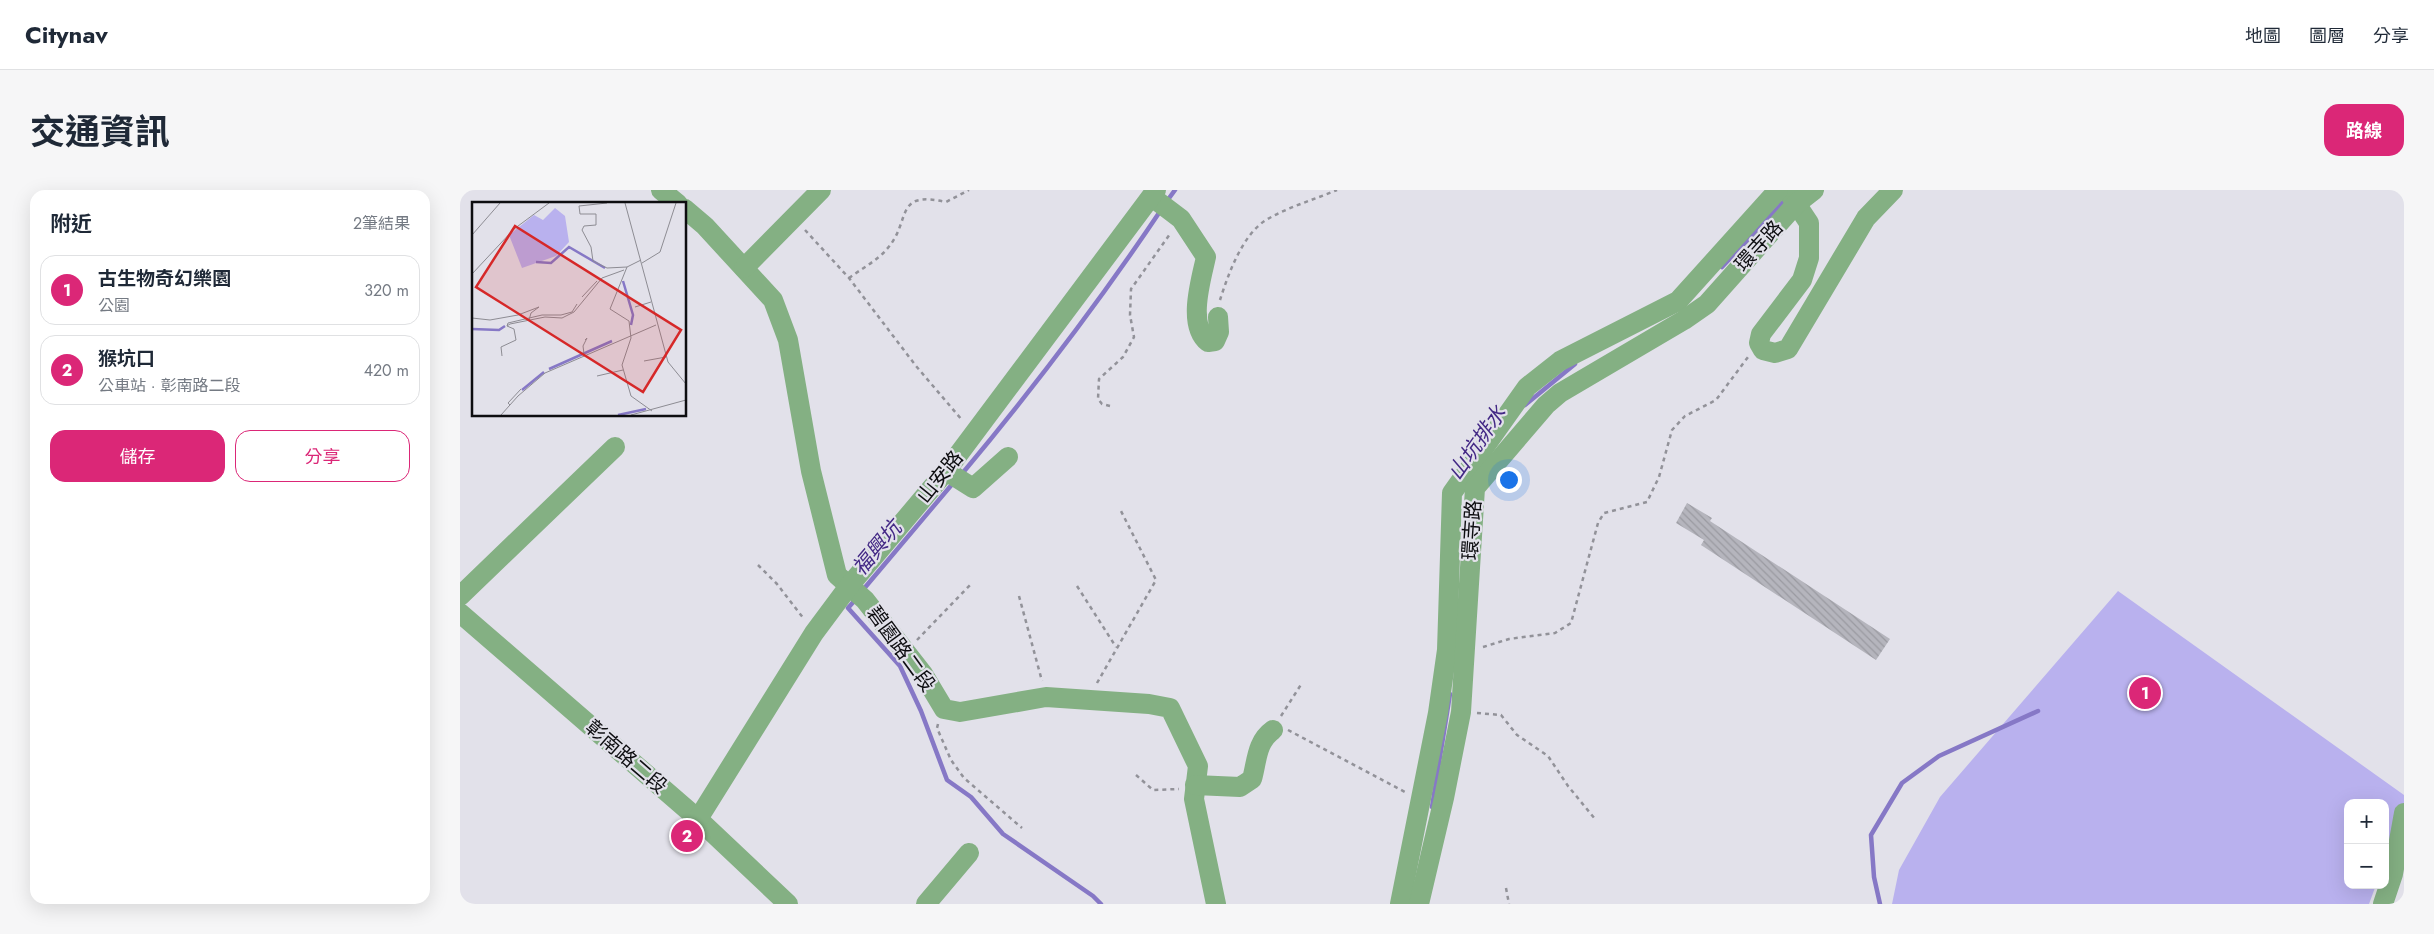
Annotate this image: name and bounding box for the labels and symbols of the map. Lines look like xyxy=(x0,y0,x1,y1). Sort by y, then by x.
inset map xyxy=(472,202,686,416)
street label: 環寺路 xyxy=(1728,214,1790,278)
water label: 山坑排水 xyxy=(1441,399,1514,486)
street label: 山安路 xyxy=(910,445,970,509)
your location xyxy=(1496,467,1522,493)
street label: 環寺路 xyxy=(1455,499,1489,561)
water label: 福興坑 xyxy=(845,512,911,582)
street label: 碧園路二段 xyxy=(860,600,942,698)
pin: 1 xyxy=(2129,674,2161,712)
street label: 彰南路二段 xyxy=(579,713,673,801)
pin: 2 xyxy=(671,817,703,855)

